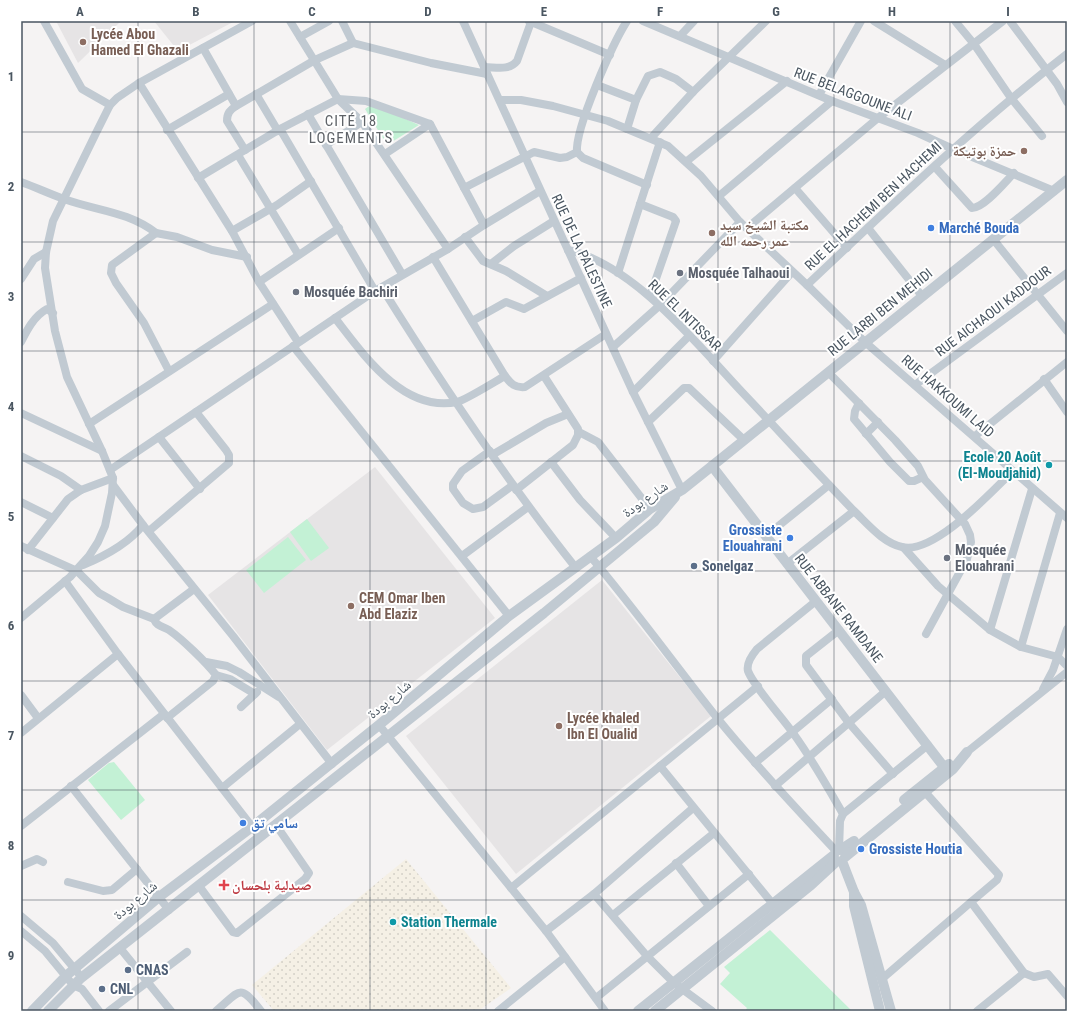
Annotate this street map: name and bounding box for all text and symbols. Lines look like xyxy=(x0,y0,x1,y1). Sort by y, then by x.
text: A xyxy=(76,4,84,19)
text: B xyxy=(192,4,200,19)
text: C xyxy=(308,4,316,19)
text: D xyxy=(424,4,432,19)
text: E xyxy=(541,4,548,19)
text: F xyxy=(657,4,663,19)
text: G xyxy=(772,4,780,19)
text: H xyxy=(888,4,896,19)
text: I xyxy=(1006,4,1010,19)
place label: Lycée Abou Hamed El Ghazali xyxy=(91,26,189,58)
marker: Lycée Abou Hamed El Ghazali xyxy=(78,37,88,47)
street label: RUE BELAGGOUNE ALI xyxy=(792,64,914,124)
text: 1 xyxy=(8,69,14,84)
district label: CITÉ 18 LOGEMENTS xyxy=(309,112,393,147)
street label: RUE EL HACHEMI BEN HACHEMI xyxy=(801,138,945,274)
place label: حمزة بوتيكة xyxy=(953,143,1016,160)
marker: حمزة بوتيكة xyxy=(1019,146,1029,156)
text: 2 xyxy=(8,179,15,194)
street label: RUE DE LA PALESTINE xyxy=(549,191,615,311)
place label: مكتبة الشيخ سيد عمر رحمه الله xyxy=(720,217,809,249)
place label: Marché Bouda xyxy=(939,220,1020,236)
marker: Marché Bouda xyxy=(926,223,936,233)
marker: مكتبة الشيخ سيد عمر رحمه الله xyxy=(707,228,717,238)
street label: RUE AICHAOUI KADDOUR xyxy=(932,262,1054,360)
place label: Mosquée Talhaoui xyxy=(688,265,789,281)
street label: RUE LARBI BEN MEHIDI xyxy=(825,265,935,359)
marker: Mosquée Talhaoui xyxy=(675,268,685,278)
street label: RUE EL INTISSAR xyxy=(645,276,725,354)
place label: Mosquée Bachiri xyxy=(304,284,398,300)
marker: Mosquée Bachiri xyxy=(291,287,301,297)
text: 3 xyxy=(8,289,14,304)
street label: RUE HAKKOUMI LAID xyxy=(898,351,998,441)
text: 4 xyxy=(8,399,15,414)
place label: Ecole 20 Août (El-Moudjahid) xyxy=(958,449,1041,482)
marker: Ecole 20 Août (El-Moudjahid) xyxy=(1044,460,1054,470)
street label: شارع بودة xyxy=(619,478,672,522)
text: 5 xyxy=(8,509,15,524)
place label: Grossiste Elouahrani xyxy=(723,522,782,554)
marker: Grossiste Elouahrani xyxy=(785,533,795,543)
place label: Mosquée Elouahrani xyxy=(955,542,1014,574)
street label: RUE ABBANE RAMDANE xyxy=(792,551,886,666)
marker: Mosquée Elouahrani xyxy=(942,553,952,563)
place label: Sonelgaz xyxy=(702,558,754,574)
marker: Sonelgaz xyxy=(689,561,699,571)
place label: CEM Omar Iben Abd Elaziz xyxy=(359,590,445,622)
marker: CEM Omar Iben Abd Elaziz xyxy=(346,601,356,611)
text: 6 xyxy=(8,618,15,633)
street label: شارع بودة xyxy=(364,676,415,723)
place label: Lycée khaled Ibn El Oualid xyxy=(567,710,639,742)
marker: Lycée khaled Ibn El Oualid xyxy=(554,721,564,731)
text: 7 xyxy=(8,728,15,743)
place label: سامي تق xyxy=(251,815,298,834)
marker: سامي تق xyxy=(238,818,248,828)
text: 8 xyxy=(8,838,14,853)
place label: Grossiste Houtia xyxy=(869,841,963,857)
marker: Grossiste Houtia xyxy=(856,844,866,854)
street label: شارع بودة xyxy=(110,877,161,924)
place label: صيدلية بلحسان xyxy=(232,877,312,894)
marker: صيدلية بلحسان xyxy=(219,880,229,890)
place label: Station Thermale xyxy=(401,914,497,930)
marker: Station Thermale xyxy=(388,917,398,927)
text: 9 xyxy=(8,948,14,963)
place label: CNAS xyxy=(136,962,169,978)
marker: CNAS xyxy=(123,965,133,975)
place label: CNL xyxy=(110,981,134,997)
marker: CNL xyxy=(97,984,107,994)

